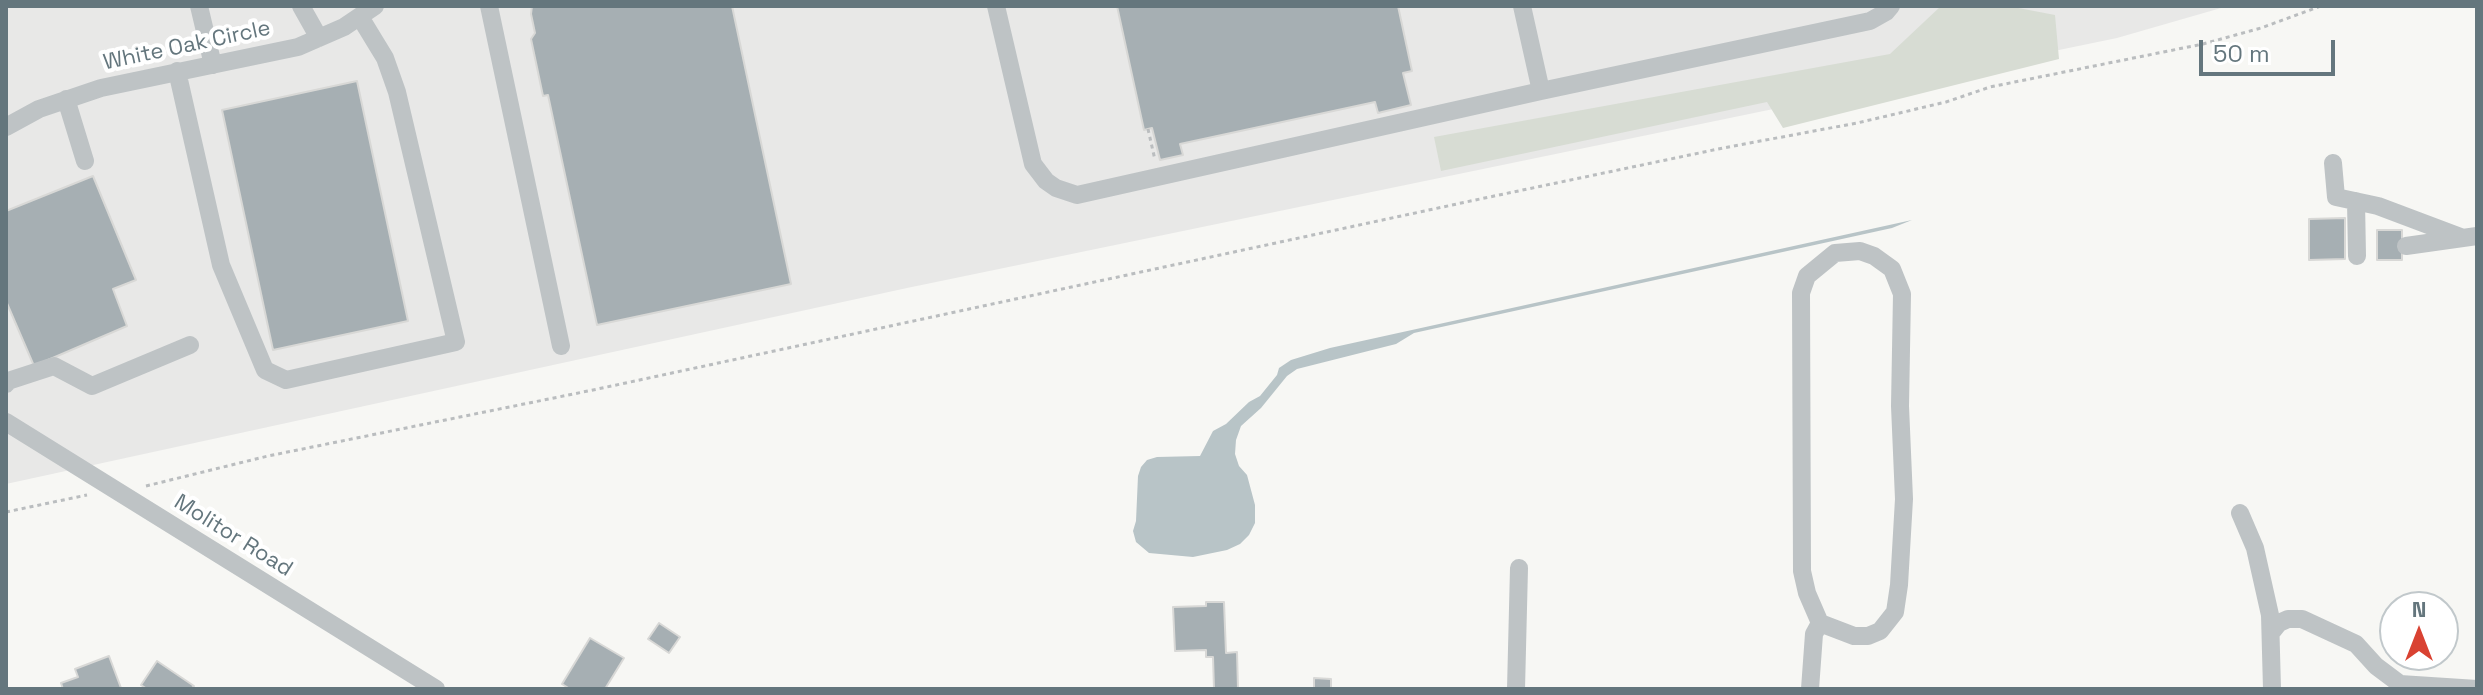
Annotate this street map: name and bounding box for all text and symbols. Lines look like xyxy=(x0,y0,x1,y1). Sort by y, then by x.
street label: White Oak Circle xyxy=(101,15,273,77)
scale bar xyxy=(2203,24,2339,74)
text: 50 m xyxy=(2213,38,2270,69)
street label: Molitor Road xyxy=(169,489,297,583)
north arrow xyxy=(2379,591,2459,671)
text: N xyxy=(2412,595,2426,623)

